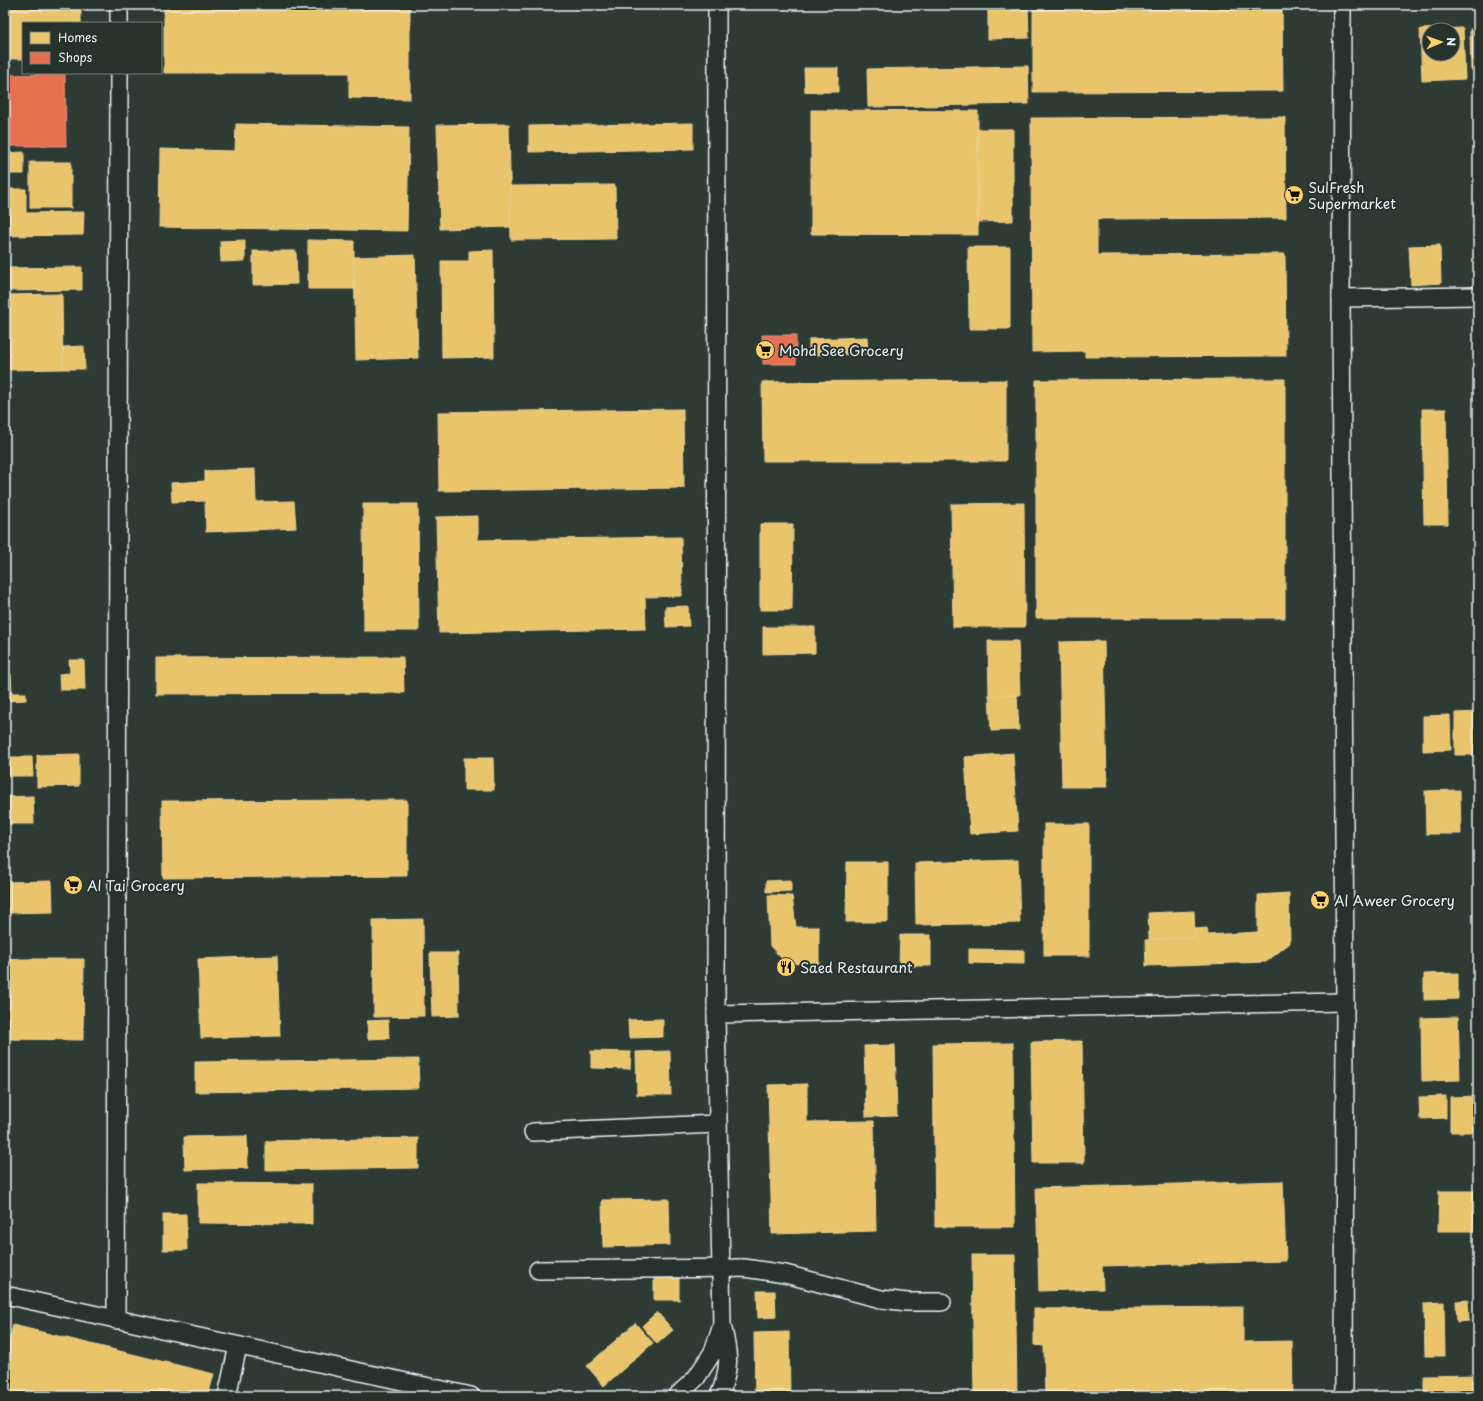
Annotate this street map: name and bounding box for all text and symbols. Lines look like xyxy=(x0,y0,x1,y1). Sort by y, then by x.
legend xyxy=(22,22,162,74)
north arrow xyxy=(1421,22,1461,62)
text: Homes xyxy=(58,28,97,46)
text: N xyxy=(1443,37,1460,47)
text: Shops xyxy=(58,48,93,66)
place label: SulFresh Supermarket xyxy=(1308,177,1396,214)
supermarket icon: SulFresh Supermarket xyxy=(1283,184,1305,206)
supermarket icon: Mohd See Grocery xyxy=(754,339,776,361)
place label: Mohd See Grocery xyxy=(779,340,904,361)
supermarket icon: Al Tai Grocery xyxy=(62,874,84,896)
place label: Al Tai Grocery xyxy=(87,875,185,896)
supermarket icon: Al Aweer Grocery xyxy=(1309,889,1331,911)
place label: Al Aweer Grocery xyxy=(1334,890,1455,911)
restaurant icon: Saed Restaurant xyxy=(775,956,797,978)
place label: Saed Restaurant xyxy=(800,957,913,978)

